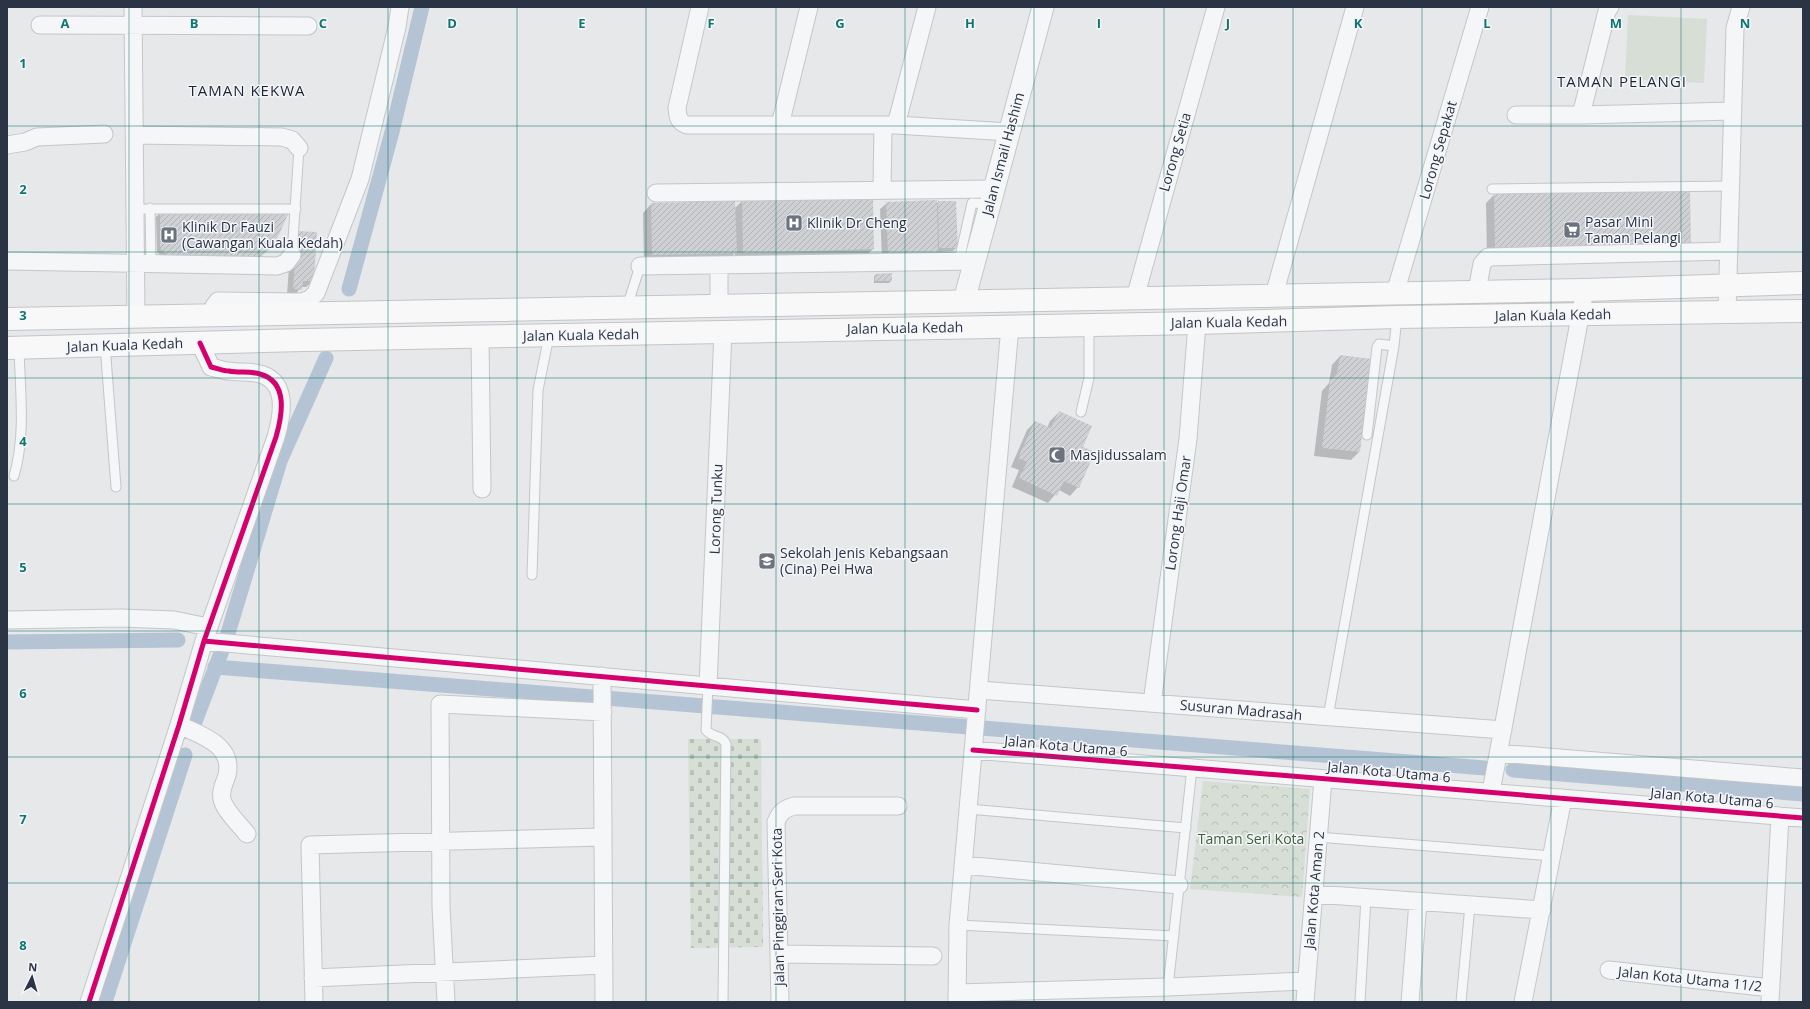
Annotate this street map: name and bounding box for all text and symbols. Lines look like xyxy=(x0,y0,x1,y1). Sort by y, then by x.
text: A xyxy=(61,14,70,32)
text: B xyxy=(190,14,199,32)
text: C xyxy=(319,14,327,32)
text: D xyxy=(447,14,457,32)
text: E xyxy=(578,14,586,32)
text: F xyxy=(707,14,715,32)
text: G xyxy=(835,14,845,32)
text: H xyxy=(965,14,975,32)
text: I xyxy=(1097,14,1101,32)
text: J xyxy=(1225,14,1230,32)
text: K xyxy=(1354,14,1363,32)
text: L xyxy=(1483,14,1491,32)
text: M xyxy=(1610,14,1622,32)
text: N xyxy=(1740,14,1750,32)
text: 1 xyxy=(19,54,27,72)
district label: TAMAN PELANGI xyxy=(1557,71,1687,91)
district label: TAMAN KEKWA xyxy=(189,80,305,100)
street label: Jalan Ismail Hashim xyxy=(976,90,1028,220)
street label: Lorong Sepakat xyxy=(1414,98,1461,201)
street label: Lorong Setia xyxy=(1154,110,1195,194)
text: 2 xyxy=(19,180,27,198)
place label: Pasar Mini Taman Pelangi xyxy=(1585,212,1681,247)
hospital icon: Klinik Dr Cheng xyxy=(784,213,804,233)
place label: Klinik Dr Cheng xyxy=(807,213,907,232)
place label: Klinik Dr Fauzi (Cawangan Kuala Kedah) xyxy=(182,217,343,252)
supermarket icon: Pasar Mini Taman Pelangi xyxy=(1562,220,1582,240)
hospital icon: Klinik Dr Fauzi (Cawangan Kuala Kedah) xyxy=(159,225,179,245)
street label: Jalan Kuala Kedah xyxy=(1493,304,1611,325)
text: 3 xyxy=(19,306,27,324)
street label: Jalan Kuala Kedah xyxy=(1169,311,1287,332)
street label: Jalan Kuala Kedah xyxy=(845,317,963,338)
street label: Jalan Kuala Kedah xyxy=(521,324,639,345)
street label: Jalan Kuala Kedah xyxy=(65,333,183,356)
text: 4 xyxy=(19,432,27,450)
mosque icon: Masjidussalam xyxy=(1047,445,1067,465)
place label: Masjidussalam xyxy=(1070,445,1167,464)
street label: Lorong Haji Omar xyxy=(1160,454,1195,572)
street label: Lorong Tunku xyxy=(704,463,727,555)
place label: Sekolah Jenis Kebangsaan (Cina) Pei Hwa xyxy=(780,543,949,578)
school or university icon: Sekolah Jenis Kebangsaan (Cina) Pei Hwa xyxy=(757,551,777,571)
text: 5 xyxy=(19,558,27,576)
text: 6 xyxy=(19,684,27,702)
street label: Susuran Madrasah xyxy=(1179,695,1303,724)
street label: Jalan Kota Utama 6 xyxy=(1002,730,1129,760)
street label: Jalan Kota Utama 6 xyxy=(1325,756,1452,786)
street label: Jalan Kota Utama 6 xyxy=(1648,782,1775,812)
text: 7 xyxy=(19,810,27,828)
street label: Jalan Pinggiran Seri Kota xyxy=(767,828,788,988)
park label: Taman Seri Kota xyxy=(1198,829,1304,848)
street label: Jalan Kota Aman 2 xyxy=(1299,830,1328,952)
text: 8 xyxy=(19,936,27,954)
north arrow xyxy=(12,957,52,997)
text: N xyxy=(28,959,38,974)
street label: Jalan Kota Utama 11/2 xyxy=(1615,961,1763,996)

